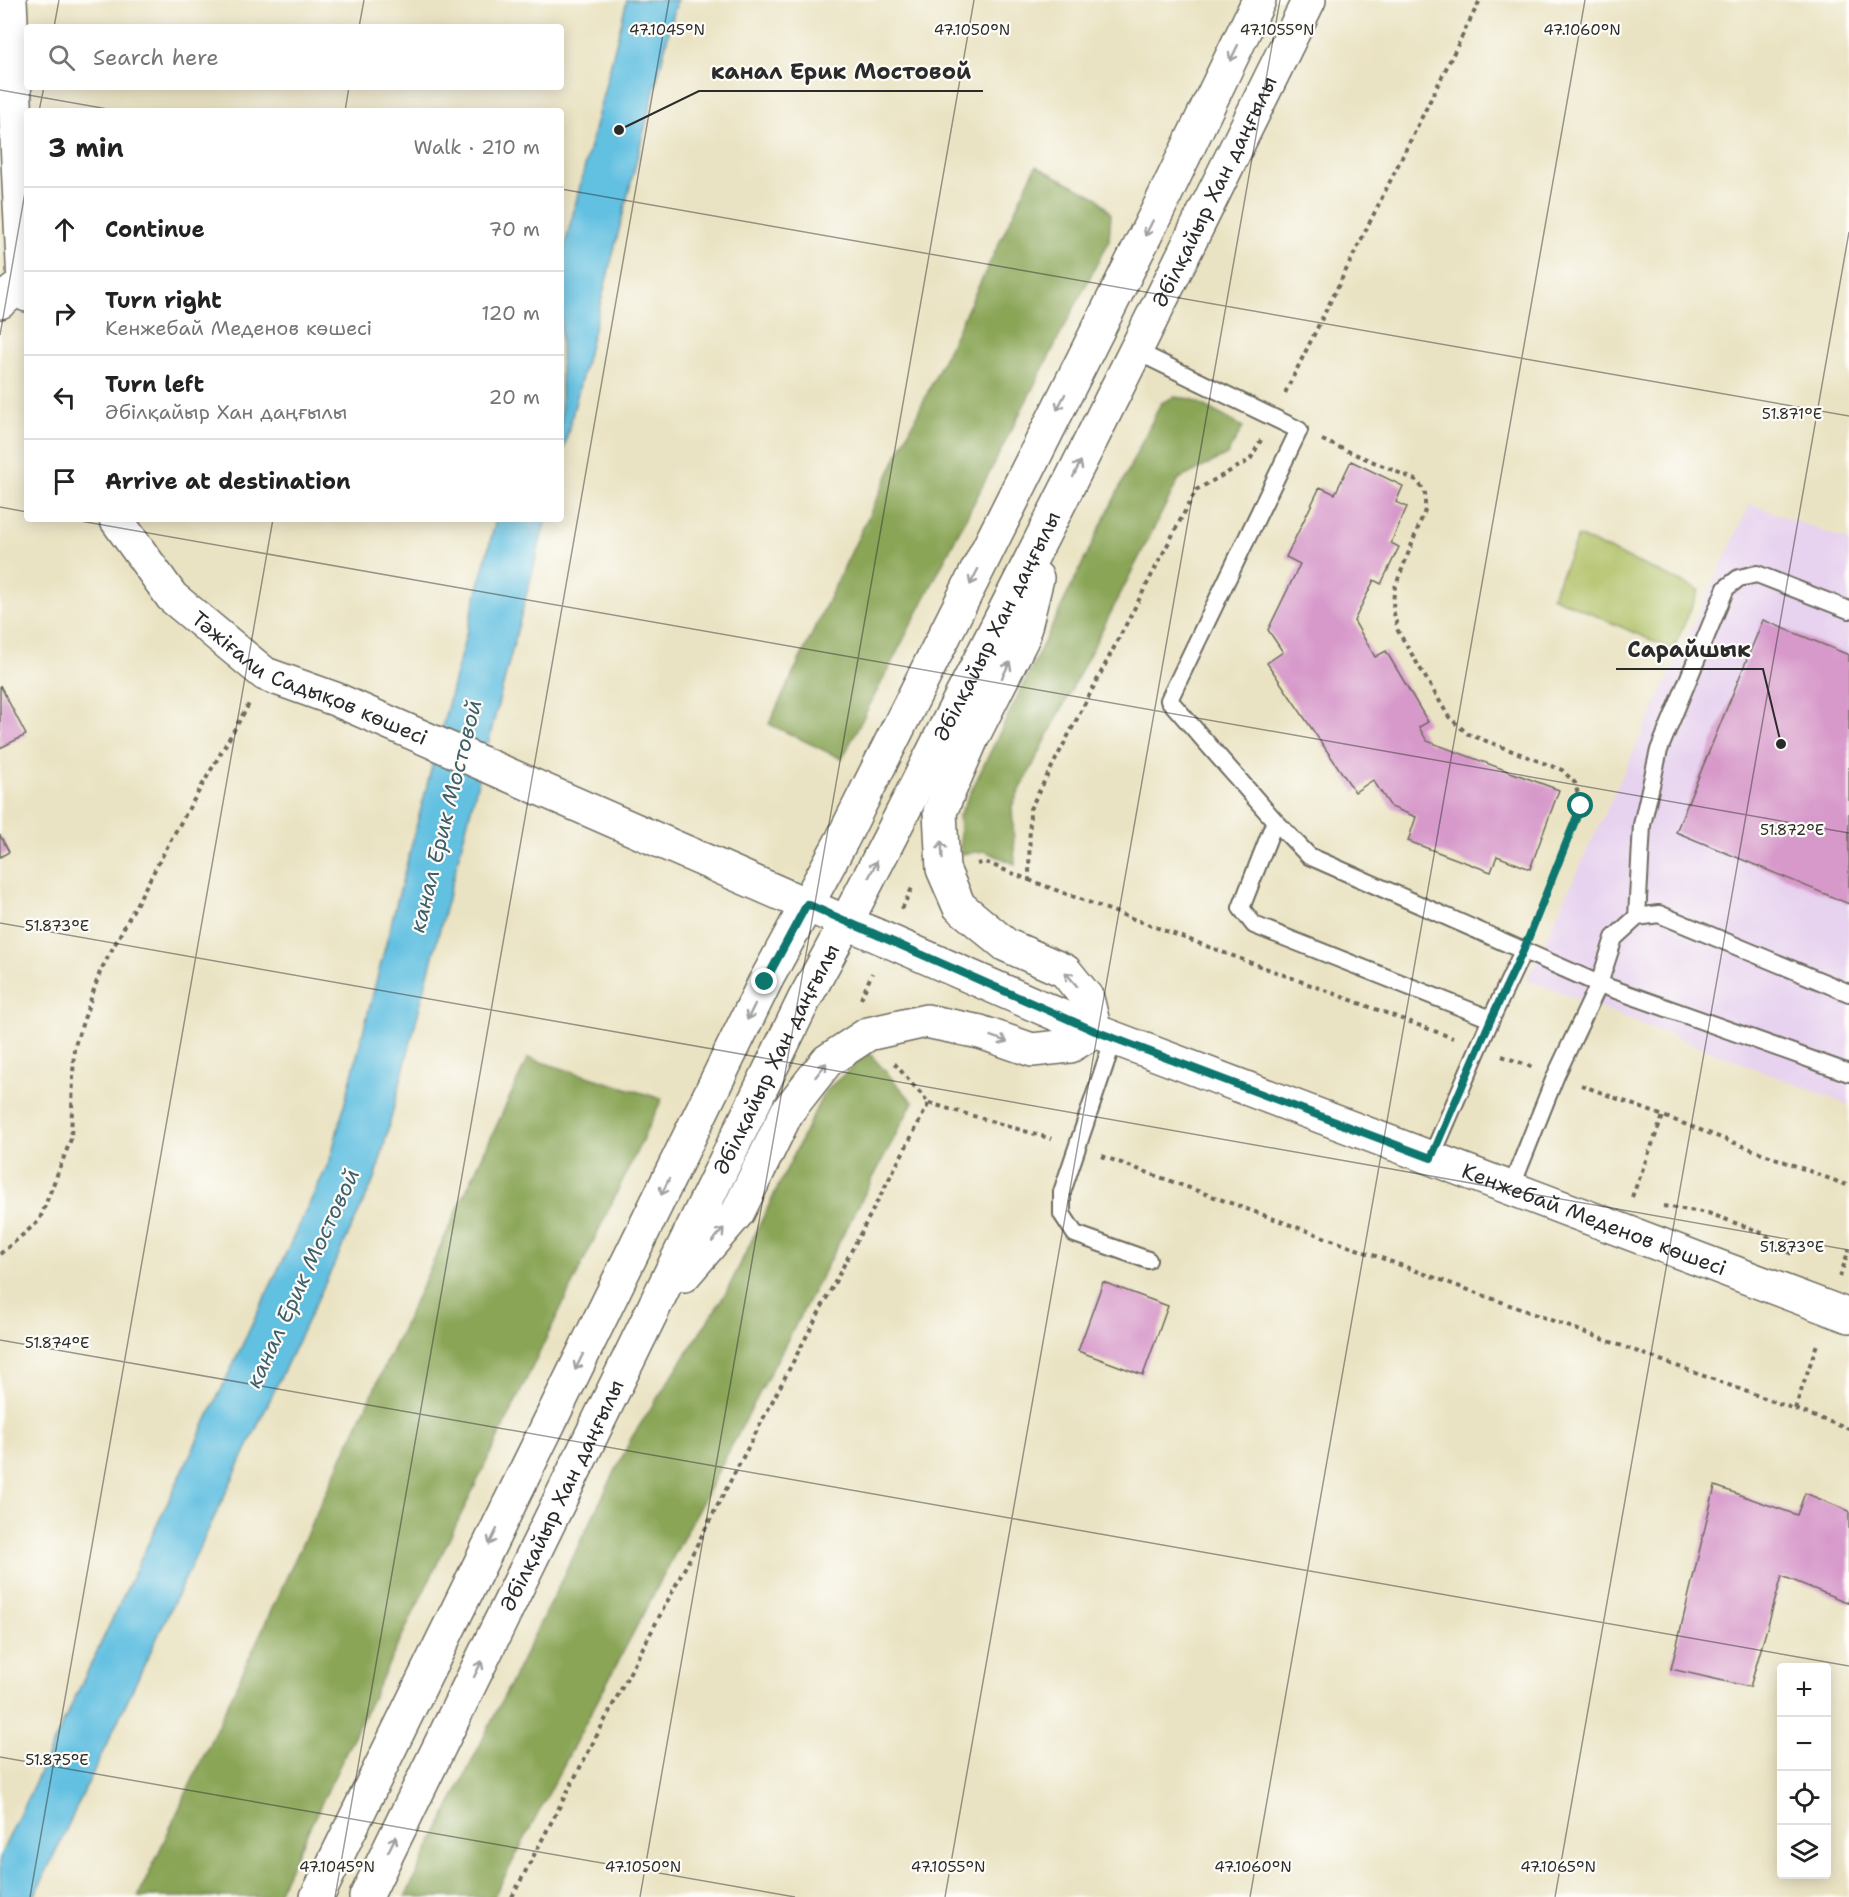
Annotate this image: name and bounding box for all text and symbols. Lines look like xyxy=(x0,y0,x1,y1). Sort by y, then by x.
text: 47.1045°N xyxy=(629,20,705,40)
text: 47.1050°N xyxy=(934,20,1010,40)
text: 47.1055°N xyxy=(1240,20,1314,40)
text: 47.1060°N xyxy=(1543,20,1621,40)
search box xyxy=(24,24,564,90)
icon: search xyxy=(45,41,78,74)
text: Search here xyxy=(93,43,219,72)
one-way arrow xyxy=(1227,43,1239,61)
callout: канал Ерик Мостовой xyxy=(699,51,983,91)
text: канал Ерик Мостовой xyxy=(711,57,971,86)
street label: Әбілқайыр Хан даңғылы xyxy=(1146,71,1283,312)
text: 3 min xyxy=(48,130,124,165)
text: Walk · 210 m xyxy=(414,134,540,160)
icon: ahead xyxy=(48,213,81,246)
text: Continue xyxy=(105,215,205,244)
text: 70 m xyxy=(488,216,540,242)
one-way arrow xyxy=(1142,219,1154,237)
text: Turn right xyxy=(105,286,222,315)
icon: right xyxy=(48,297,81,330)
text: 120 m xyxy=(481,300,540,326)
text: Кенжебай Меденов көшесі xyxy=(105,315,372,341)
text: Turn left xyxy=(105,370,204,399)
icon: left xyxy=(48,381,81,414)
text: 20 m xyxy=(489,384,540,410)
one-way arrow xyxy=(1055,393,1067,411)
text: Әбілқайыр Хан даңғылы xyxy=(105,399,347,425)
text: 51.871°E xyxy=(1762,404,1822,424)
one-way arrow xyxy=(1072,460,1084,478)
icon: arrive xyxy=(48,465,81,498)
text: Arrive at destination xyxy=(105,467,351,496)
street label: Әбілқайыр Хан даңғылы xyxy=(927,506,1067,746)
one-way arrow xyxy=(968,567,979,585)
street label: Тәжіғали Садықов көшесі xyxy=(186,605,432,752)
callout: Сарайшык xyxy=(1616,629,1763,669)
text: Сарайшык xyxy=(1627,635,1751,664)
one-way arrow xyxy=(1000,662,1012,679)
water label: канал Ерик Мостовой xyxy=(402,697,488,936)
route start xyxy=(1567,792,1593,818)
text: 51.872°E xyxy=(1760,820,1824,840)
one-way arrow xyxy=(936,841,947,861)
one-way arrow xyxy=(868,861,880,879)
text: 51.873°E xyxy=(25,916,89,936)
street label: Әбілқайыр Хан даңғылы xyxy=(707,939,846,1179)
route end xyxy=(751,968,777,994)
one-way arrow xyxy=(1064,972,1078,987)
one-way arrow xyxy=(744,1002,756,1020)
one-way arrow xyxy=(989,1034,1008,1045)
one-way arrow xyxy=(814,1062,827,1078)
street label: Кенжебай Меденов көшесі xyxy=(1458,1157,1730,1282)
water label: канал Ерик Мостовой xyxy=(239,1164,366,1393)
one-way arrow xyxy=(658,1177,670,1195)
one-way arrow xyxy=(711,1227,725,1243)
text: 51.873°E xyxy=(1760,1237,1824,1257)
text: 51.874°E xyxy=(25,1333,89,1353)
one-way arrow xyxy=(573,1352,584,1370)
street label: Әбілқайыр Хан даңғылы xyxy=(494,1375,631,1616)
one-way arrow xyxy=(487,1528,499,1546)
one-way arrow xyxy=(472,1661,484,1679)
map controls xyxy=(1777,1663,1831,1879)
button: + xyxy=(1777,1663,1831,1717)
button: − xyxy=(1777,1717,1831,1771)
text: 51.875°E xyxy=(25,1750,89,1770)
button: locate xyxy=(1777,1771,1831,1825)
button: layers xyxy=(1777,1825,1831,1879)
one-way arrow xyxy=(386,1836,398,1854)
text: 47.1045°N xyxy=(299,1857,375,1877)
text: 47.1050°N xyxy=(605,1857,681,1877)
text: 47.1055°N xyxy=(911,1857,985,1877)
text: 47.1060°N xyxy=(1214,1857,1292,1877)
text: 47.1065°N xyxy=(1520,1857,1596,1877)

